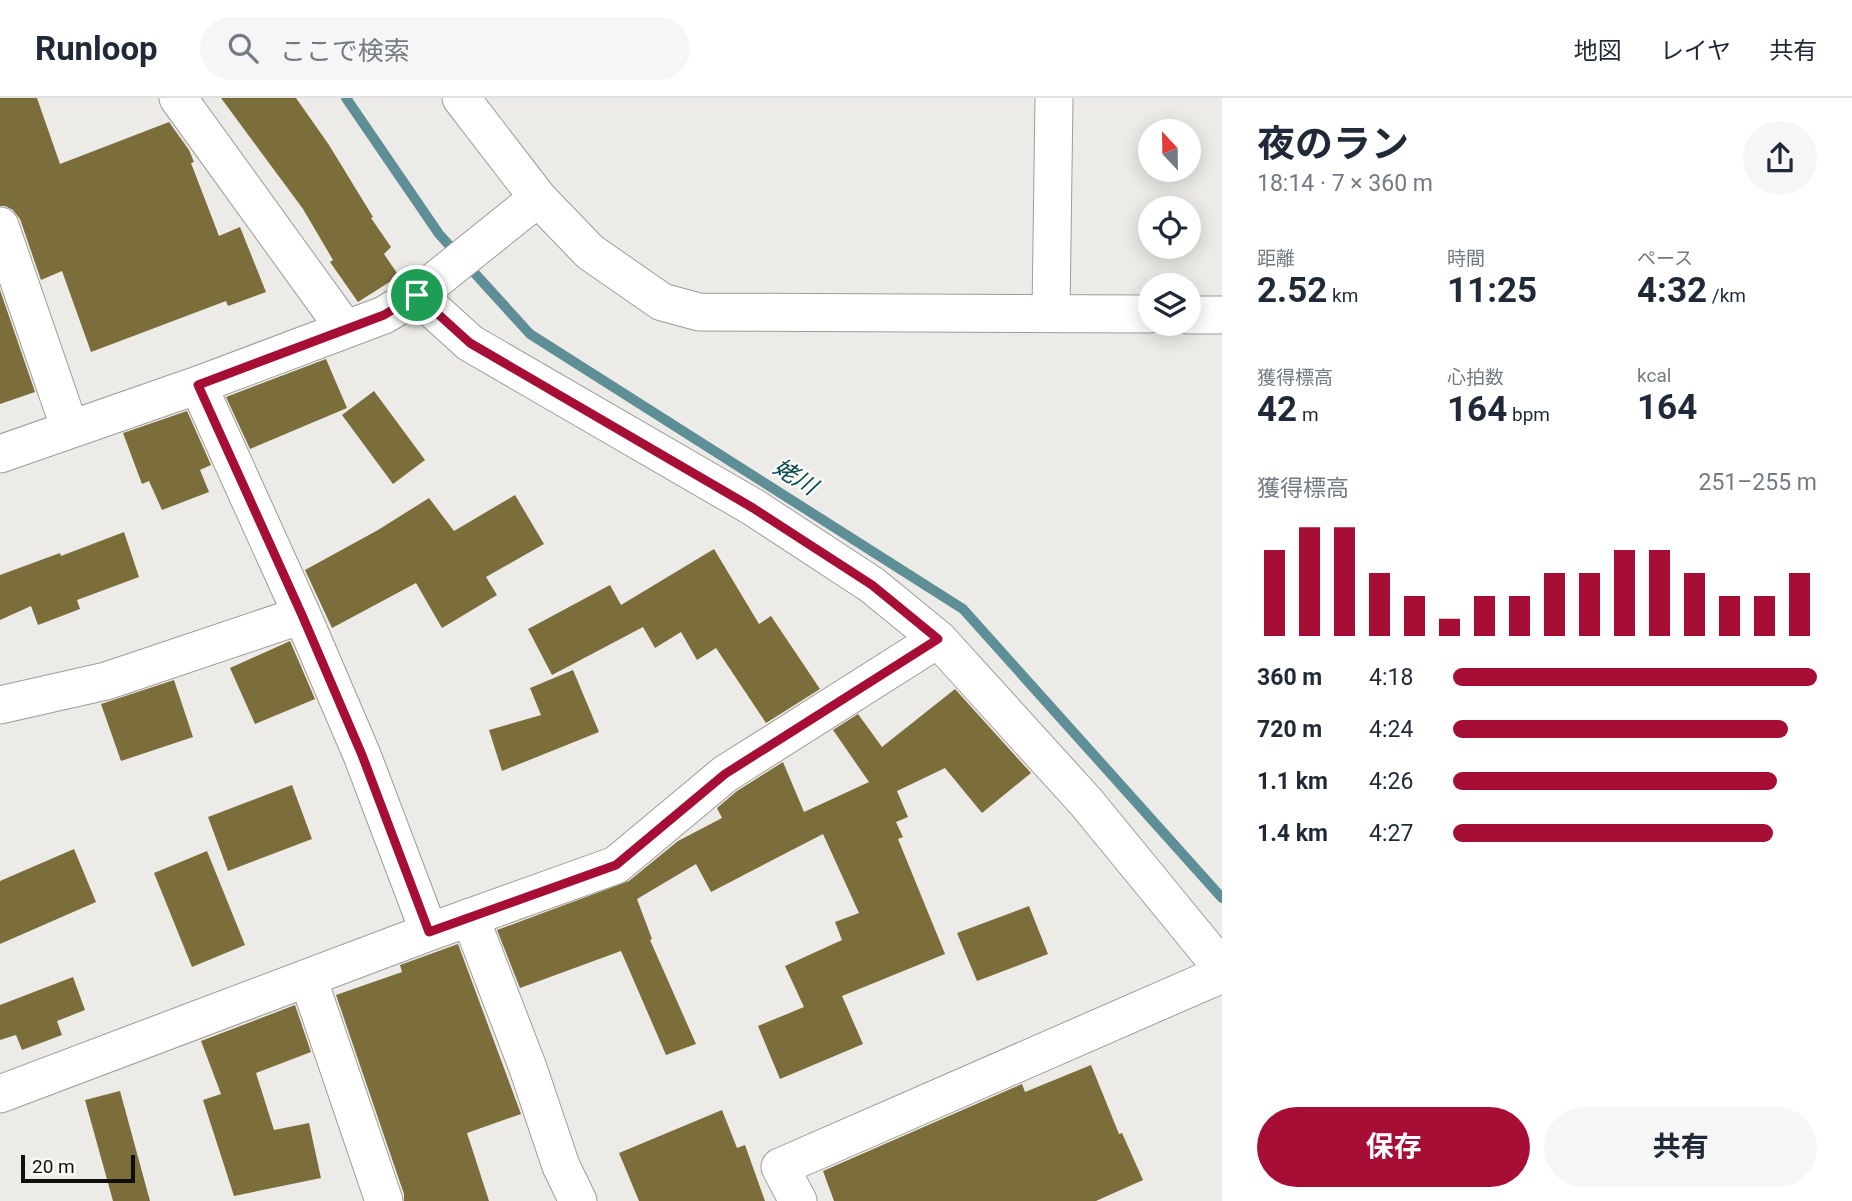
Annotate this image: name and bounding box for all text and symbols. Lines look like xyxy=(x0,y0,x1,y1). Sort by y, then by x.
search box xyxy=(200,17,690,80)
text: Runloop xyxy=(35,29,158,68)
icon: search xyxy=(224,29,262,67)
text: ここで検索 xyxy=(280,36,410,66)
text: 地図 xyxy=(1574,37,1622,65)
text: レイヤ xyxy=(1660,37,1731,65)
text: 共有 xyxy=(1769,37,1817,65)
north arrow xyxy=(1138,119,1200,182)
map controls xyxy=(1138,119,1201,336)
button: share xyxy=(1743,121,1817,195)
text: 夜のラン xyxy=(1257,122,1409,166)
text: 18:14 · 7 × 360 m xyxy=(1257,170,1433,197)
button: locate xyxy=(1138,196,1201,259)
text: 距離 xyxy=(1257,247,1295,270)
text: 時間 xyxy=(1447,247,1485,270)
text: ペース xyxy=(1637,247,1693,270)
pin xyxy=(387,265,447,325)
text: 2.52 xyxy=(1257,270,1327,311)
text: 11:25 xyxy=(1447,270,1537,311)
text: 4:32 xyxy=(1637,270,1707,311)
button: layers xyxy=(1138,273,1201,336)
icon: arrive xyxy=(398,276,436,314)
text: km xyxy=(1327,284,1358,307)
text: /km xyxy=(1707,284,1746,307)
text: kcal xyxy=(1637,364,1671,387)
text: 獲得標高 xyxy=(1257,366,1333,389)
text: 心拍数 xyxy=(1447,366,1504,389)
text: 164 xyxy=(1637,387,1697,428)
text: 42 xyxy=(1257,389,1297,430)
text: 164 xyxy=(1447,389,1507,430)
text: m xyxy=(1297,403,1319,426)
text: bpm xyxy=(1507,403,1550,426)
water label: 姥川 xyxy=(768,453,824,502)
text: 251–255 m xyxy=(1698,469,1817,496)
text: 獲得標高 xyxy=(1257,475,1349,502)
text: 360 m xyxy=(1257,664,1322,691)
text: 4:18 xyxy=(1369,664,1413,691)
text: 720 m xyxy=(1257,716,1322,743)
text: 4:24 xyxy=(1369,716,1413,743)
text: 1.1 km xyxy=(1257,768,1328,795)
text: 4:26 xyxy=(1369,768,1413,795)
text: 1.4 km xyxy=(1257,820,1328,847)
text: 4:27 xyxy=(1369,820,1413,847)
button: 保存 xyxy=(1257,1107,1530,1187)
button: 共有 xyxy=(1544,1107,1817,1187)
scale bar xyxy=(21,1152,135,1184)
text: 20 m xyxy=(32,1155,75,1178)

